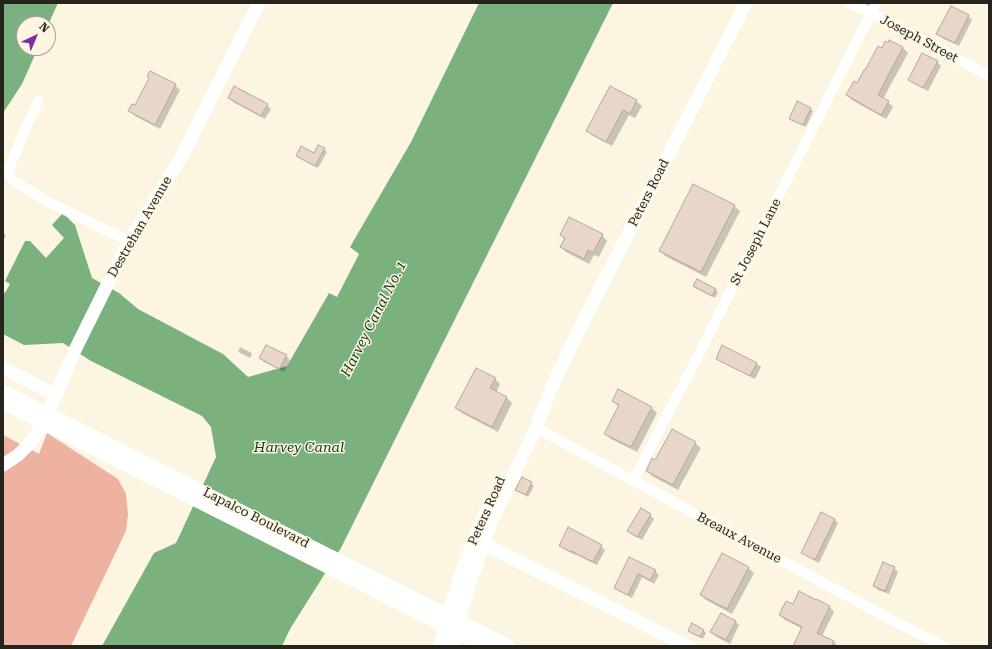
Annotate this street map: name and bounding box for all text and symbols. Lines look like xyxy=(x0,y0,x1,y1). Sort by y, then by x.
street label: Joseph Street xyxy=(877,12,961,66)
north arrow xyxy=(16,16,56,56)
text: N xyxy=(36,20,52,35)
street label: Peters Road xyxy=(625,157,673,229)
street label: Destrehan Avenue xyxy=(105,174,175,280)
street label: St Joseph Lane xyxy=(727,196,785,288)
water label: Harvey Canal No. 1 xyxy=(338,258,410,380)
water label: Harvey Canal xyxy=(254,440,344,456)
street label: Peters Road xyxy=(465,474,509,548)
street label: Lapalco Boulevard xyxy=(200,485,312,551)
street label: Breaux Avenue xyxy=(694,509,784,567)

